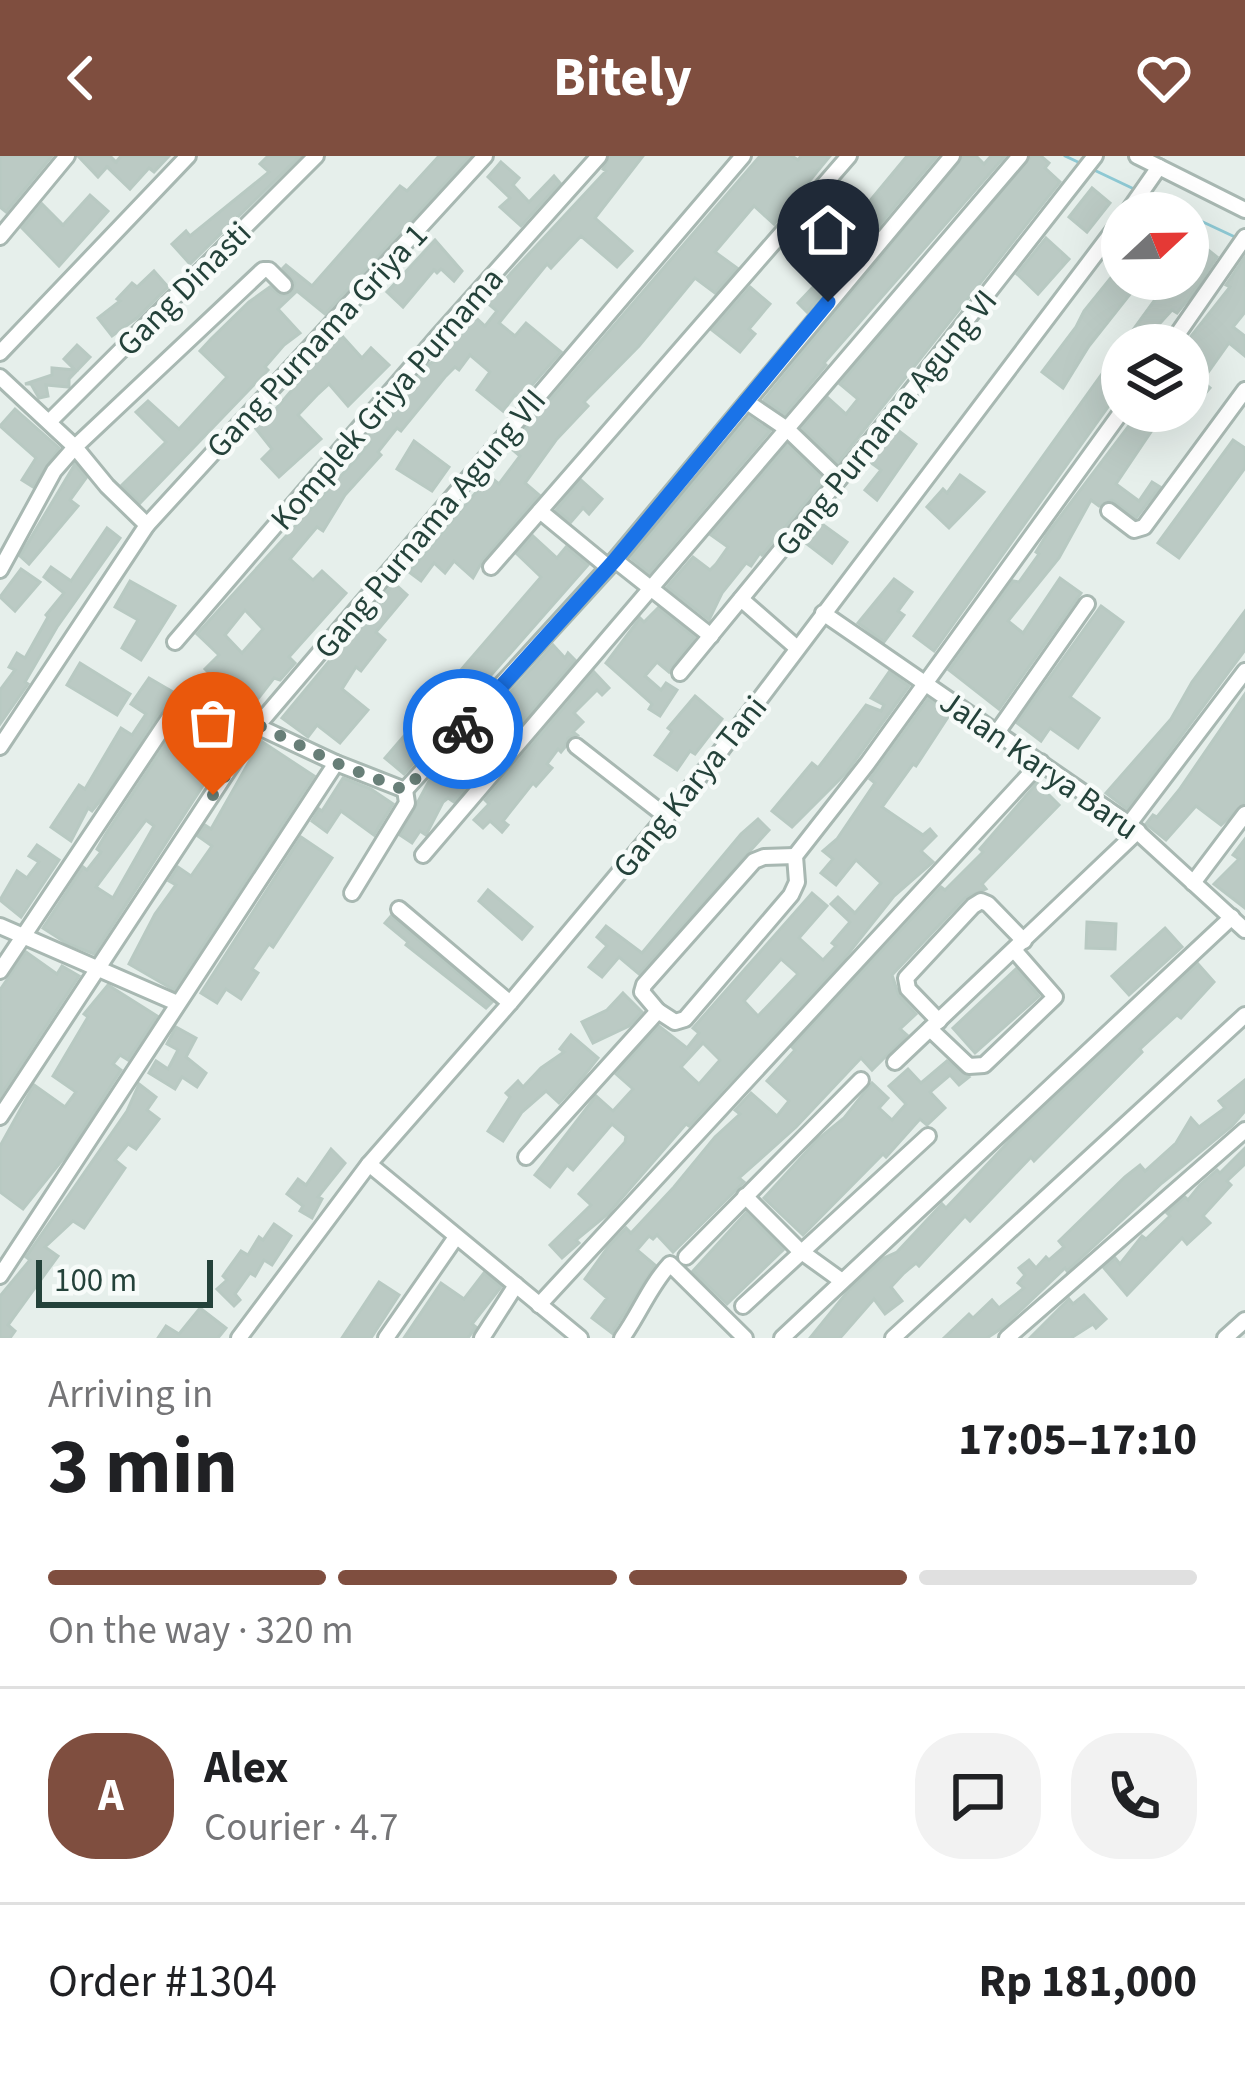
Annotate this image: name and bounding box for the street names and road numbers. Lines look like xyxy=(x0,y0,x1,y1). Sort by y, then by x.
street label: Gang Dinasti xyxy=(106,211,262,367)
street label: Gang Purnama Griya 1 xyxy=(196,213,439,469)
street label: Komplek Griya Purnama xyxy=(260,257,515,541)
street label: Gang Purnama Agung VI xyxy=(764,280,1009,566)
street label: Gang Purnama Agung VII xyxy=(303,379,557,669)
street label: Jalan Karya Baru xyxy=(930,679,1148,851)
street label: Gang Karya Tani xyxy=(602,686,778,888)

